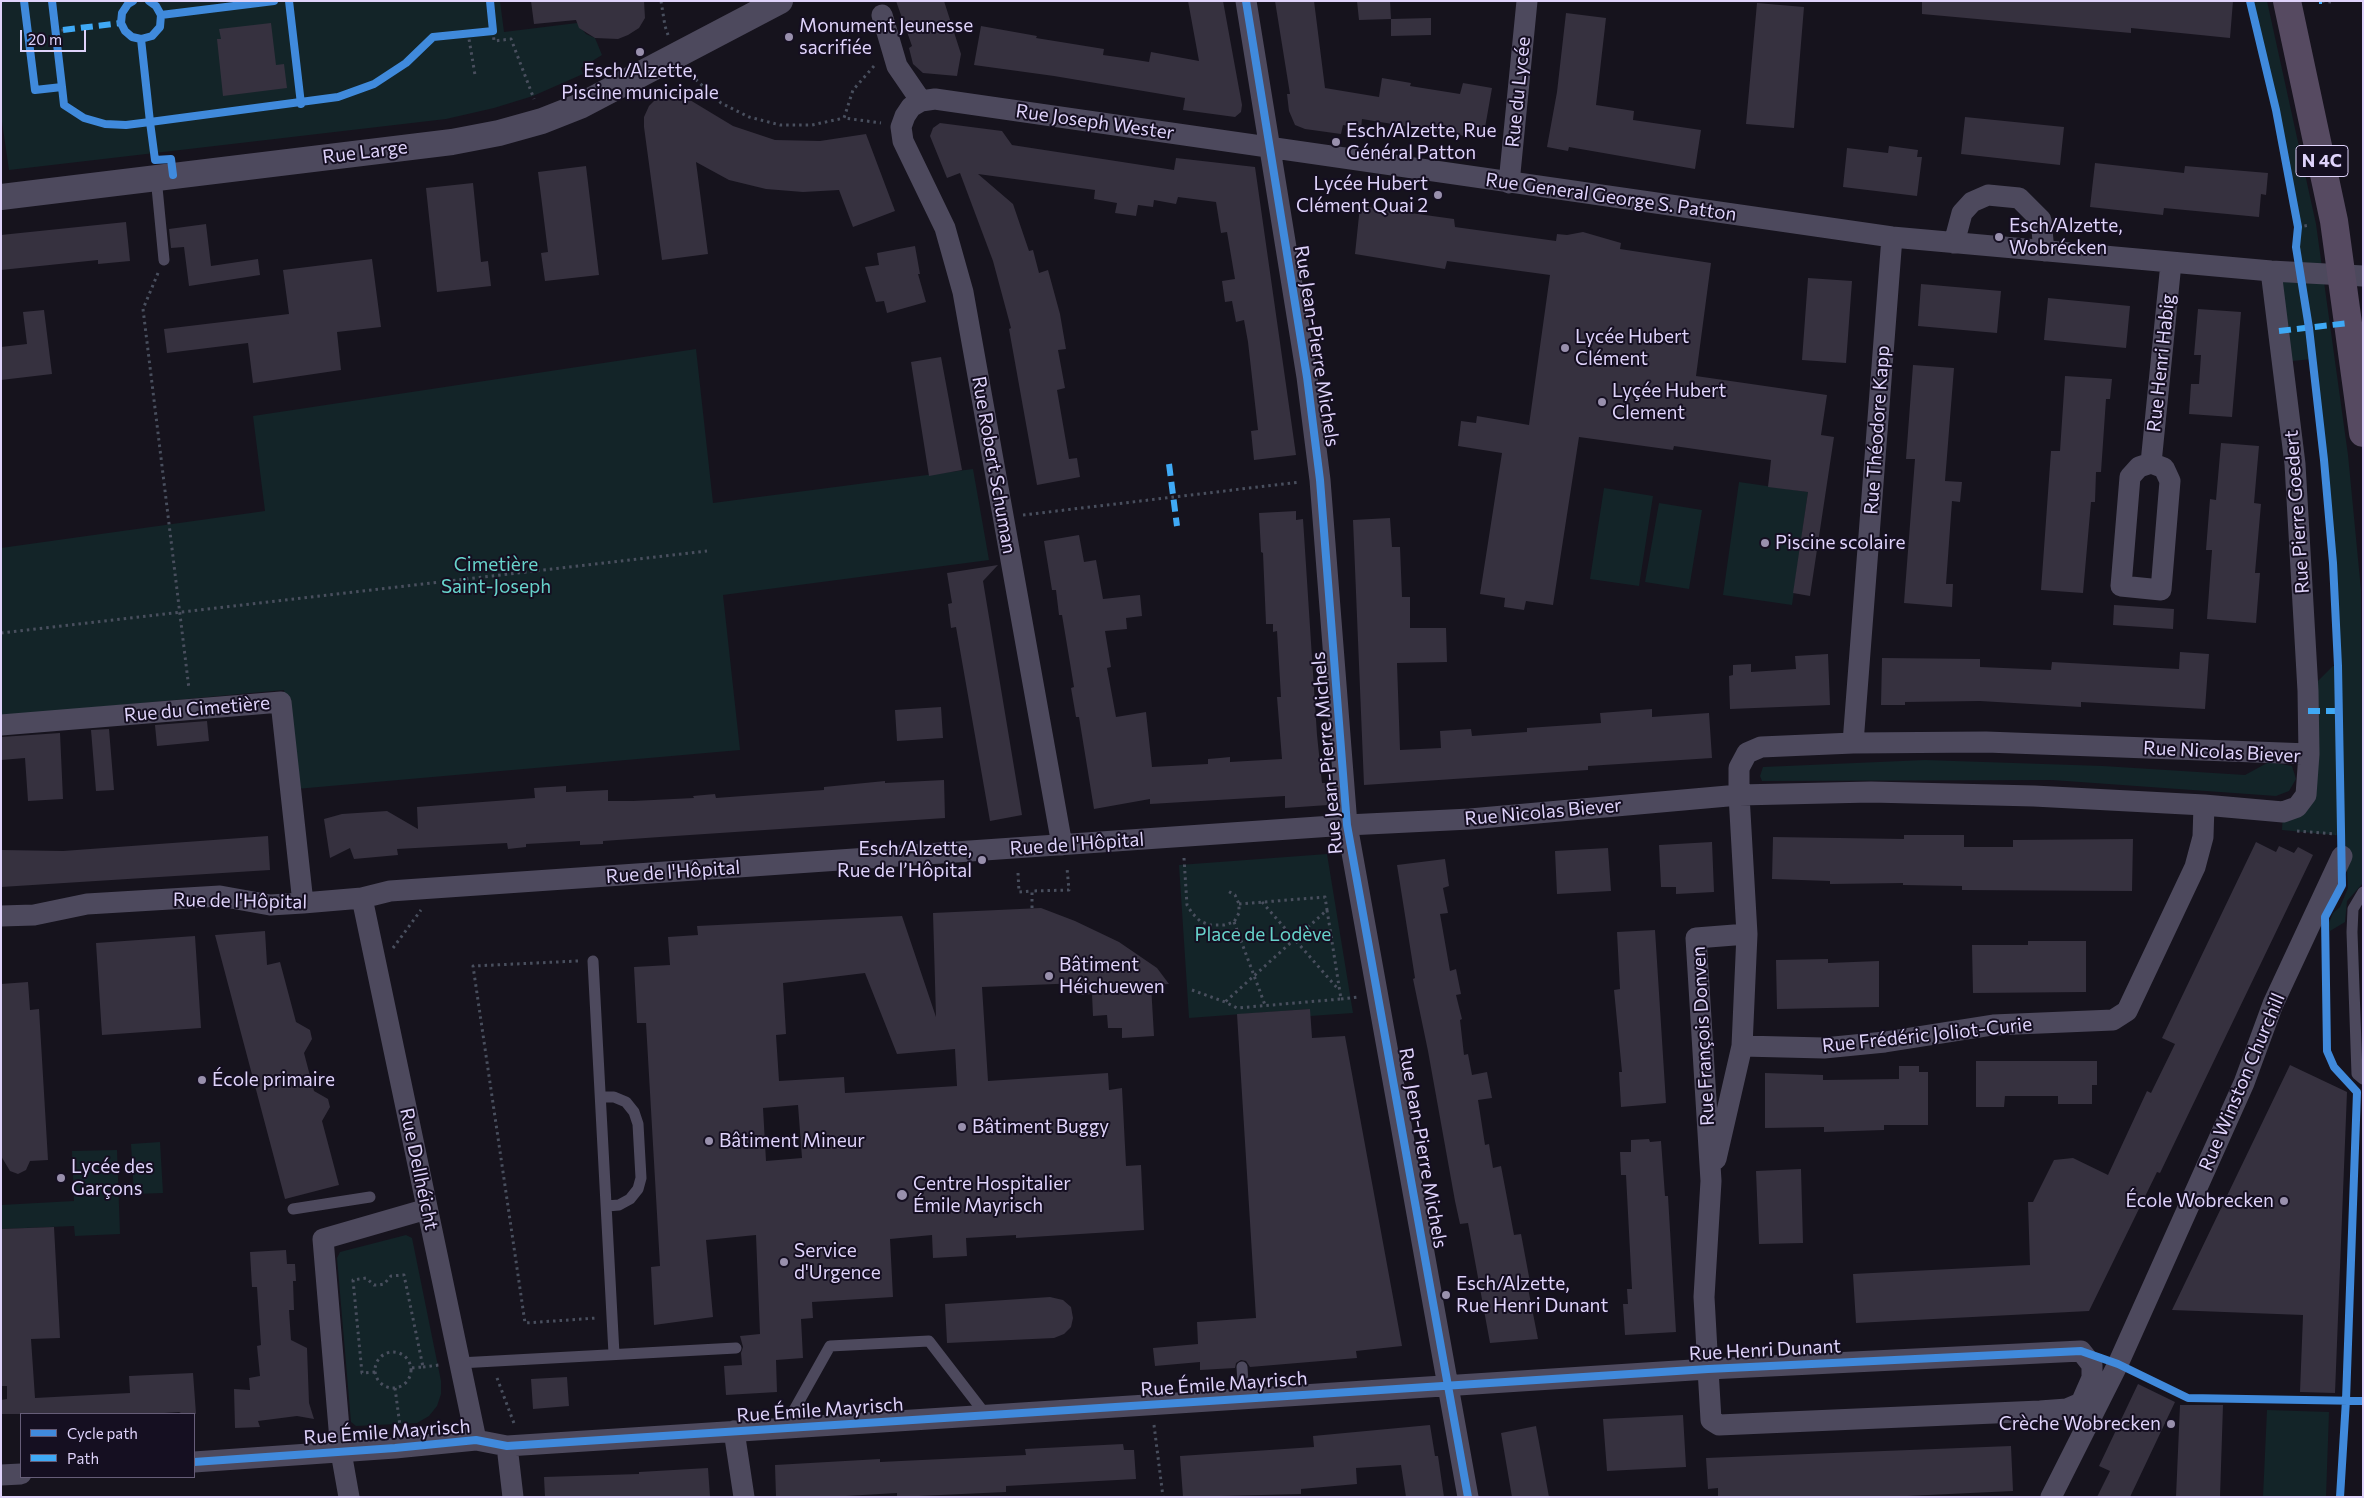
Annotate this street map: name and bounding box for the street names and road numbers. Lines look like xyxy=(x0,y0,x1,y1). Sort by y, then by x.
street label: Rue du Lycée xyxy=(1501,35,1535,149)
street label: Rue Joseph Wester xyxy=(1014,100,1176,144)
street label: Rue Large xyxy=(321,135,409,169)
road number: N 4C xyxy=(2296,146,2348,177)
street label: Rue General George S. Patton xyxy=(1484,168,1738,226)
street label: Rue Jean-Pierre Michels xyxy=(1290,244,1344,448)
street label: Rue Henri Habig xyxy=(2142,293,2180,433)
street label: Rue Théodore Kapp xyxy=(1860,345,1894,515)
street label: Rue Robert Schuman xyxy=(967,374,1021,556)
street label: Rue Pierre Goedert xyxy=(2280,429,2314,595)
street label: Rue Jean-Pierre Michels xyxy=(1307,651,1347,855)
street label: Rue du Cimetière xyxy=(123,691,271,727)
street label: Rue Nicolas Biever xyxy=(2143,736,2301,768)
street label: Rue Nicolas Biever xyxy=(1463,794,1623,830)
street label: Rue de l'Hôpital xyxy=(1009,828,1145,860)
street label: Rue de l'Hôpital xyxy=(605,856,741,888)
street label: Rue de l'Hôpital xyxy=(173,888,307,914)
street label: Rue François Donven xyxy=(1687,946,1719,1126)
street label: Rue Winston Churchill xyxy=(2194,990,2290,1174)
street label: Rue Frédéric Joliot-Curie xyxy=(1821,1013,2033,1057)
street label: Rue Jean-Pierre Michels xyxy=(1394,1046,1452,1250)
street label: Rue Dellhéicht xyxy=(395,1106,443,1232)
street label: Rue Henri Dunant xyxy=(1688,1335,1842,1365)
street label: Rue Émile Mayrisch xyxy=(1140,1367,1308,1401)
street label: Rue Émile Mayrisch xyxy=(736,1393,904,1427)
street label: Rue Émile Mayrisch xyxy=(303,1415,471,1449)

